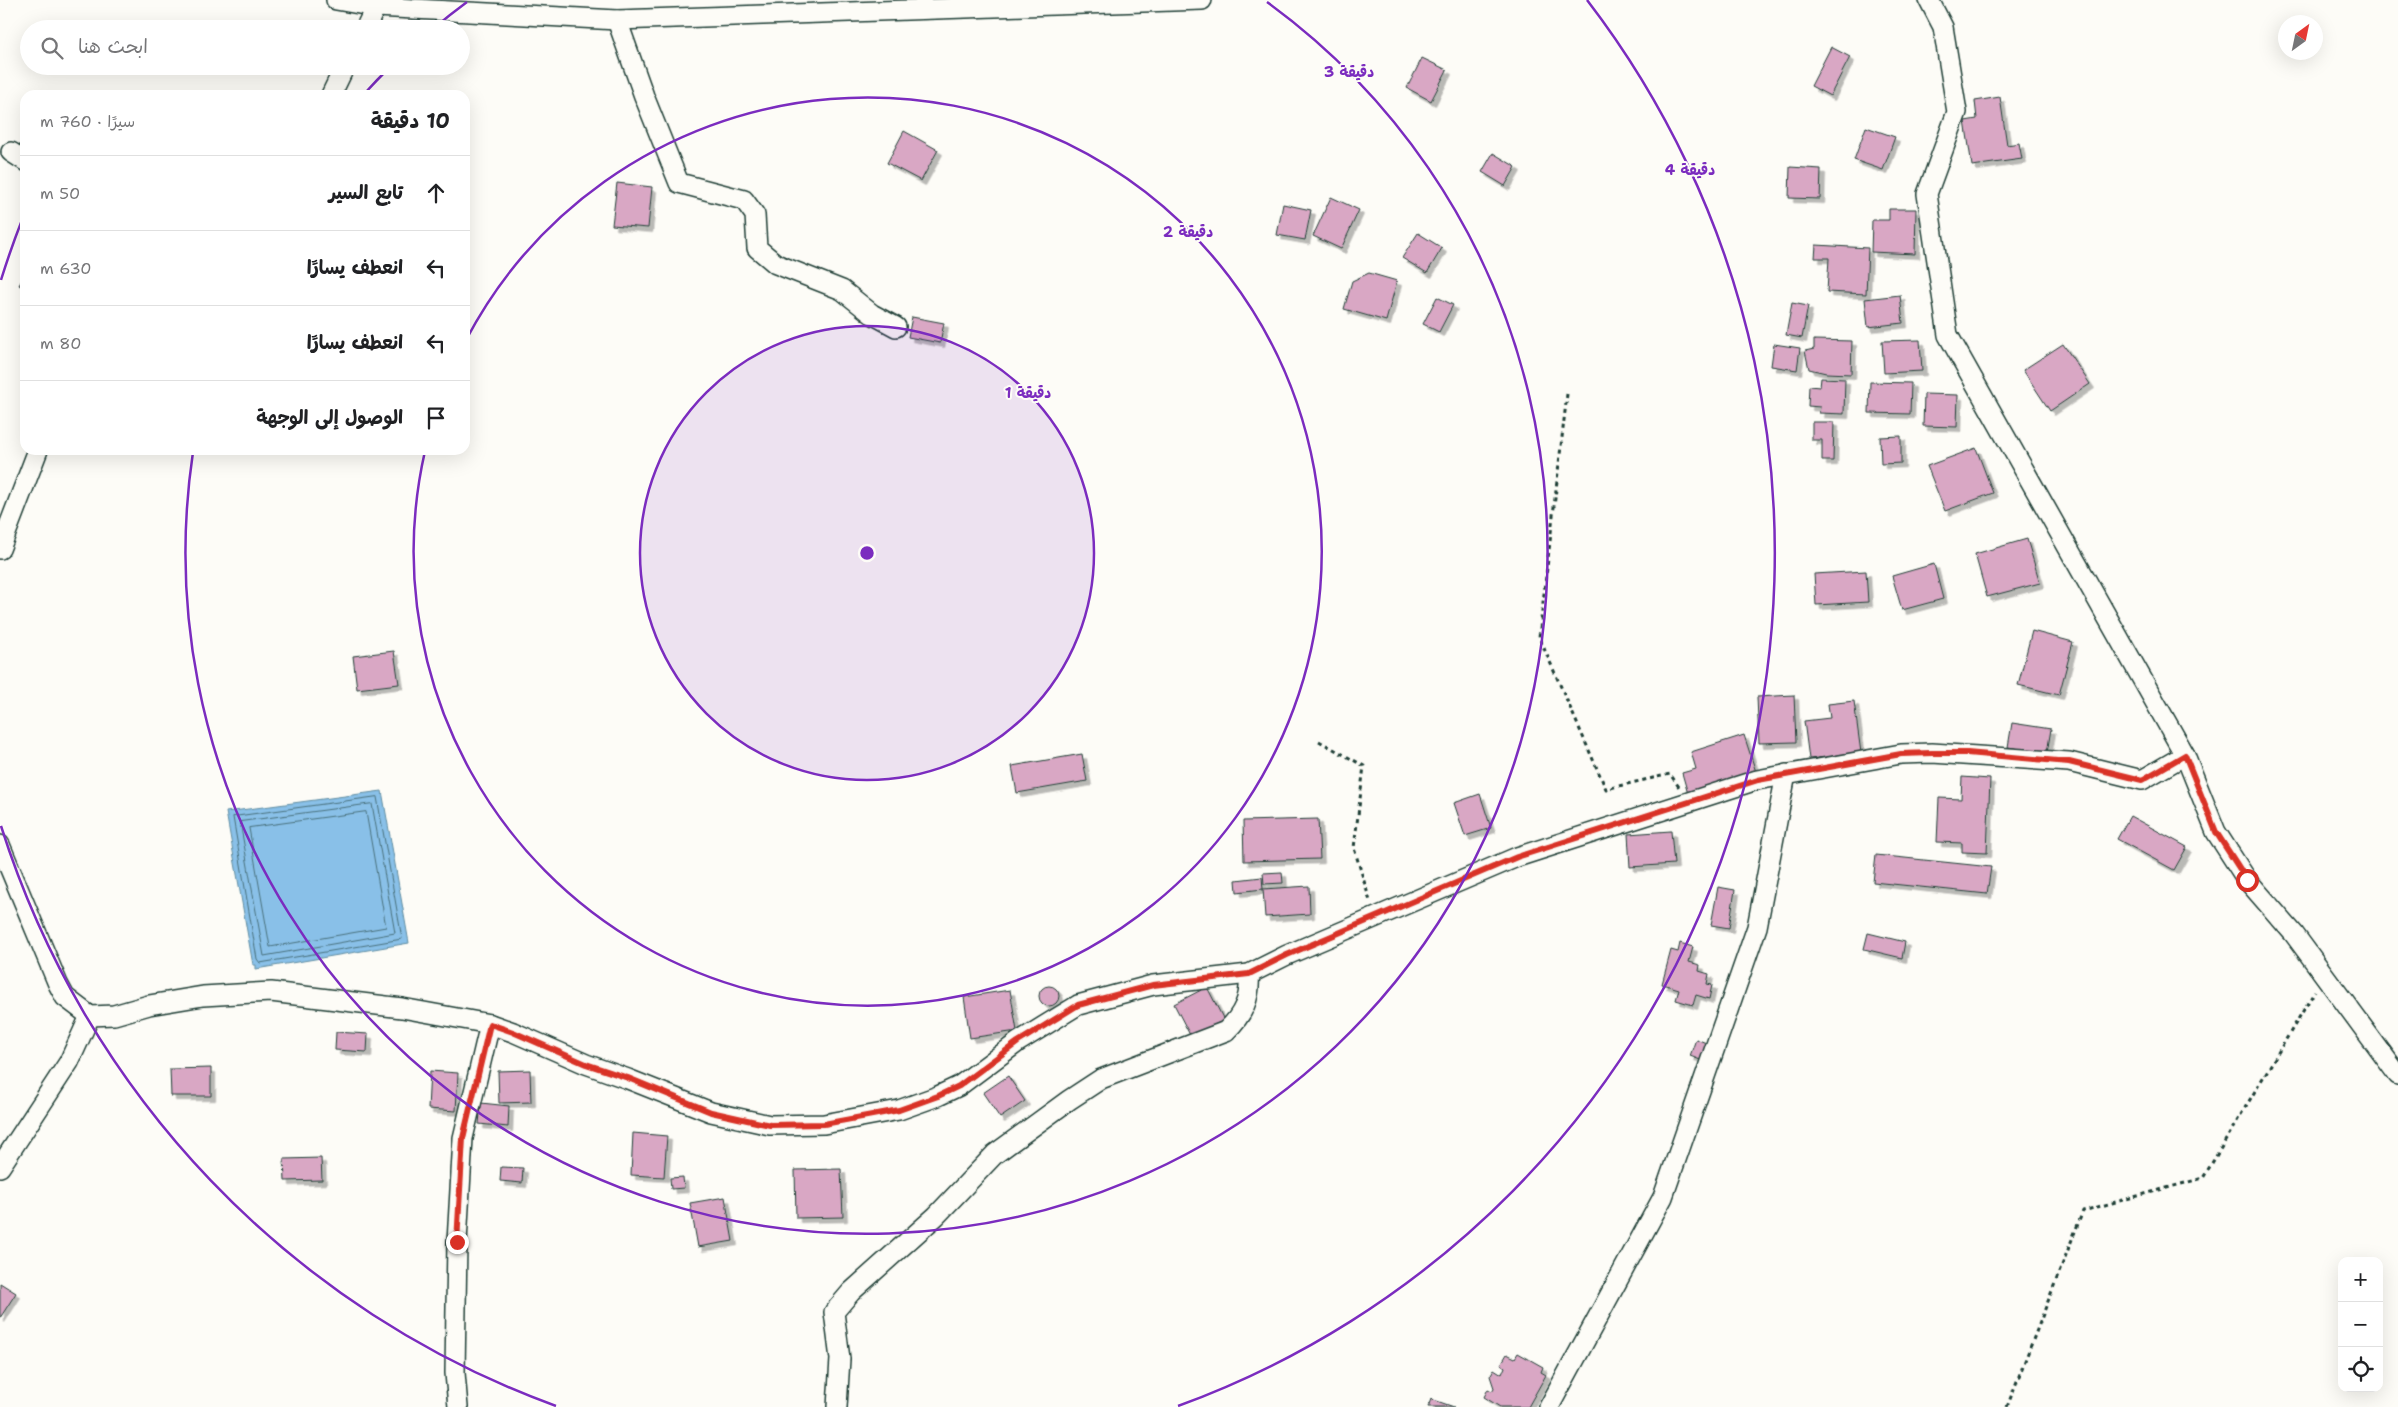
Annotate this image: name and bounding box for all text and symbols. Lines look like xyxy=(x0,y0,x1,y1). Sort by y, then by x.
north arrow xyxy=(2278,15,2323,60)
search box xyxy=(20,20,470,75)
icon: search xyxy=(38,34,66,62)
text: ابحث هنا xyxy=(78,34,148,59)
text: 3 دقيقة xyxy=(1324,62,1374,82)
text: 10 دقيقة xyxy=(371,107,450,135)
text: سيرًا · 760 m xyxy=(40,111,135,132)
text: 4 دقيقة xyxy=(1665,160,1715,180)
icon: ahead xyxy=(422,179,450,207)
text: تابع السير xyxy=(329,180,403,205)
text: 50 m xyxy=(40,183,80,204)
text: 2 دقيقة xyxy=(1163,222,1213,242)
icon: left xyxy=(422,254,450,282)
text: انعطف يسارًا xyxy=(307,255,403,280)
text: 630 m xyxy=(40,258,92,279)
icon: left xyxy=(422,329,450,357)
text: انعطف يسارًا xyxy=(307,330,403,355)
text: 80 m xyxy=(40,333,81,354)
text: 1 دقيقة xyxy=(1005,383,1051,403)
icon: arrive xyxy=(422,404,450,432)
text: الوصول إلى الوجهة xyxy=(256,405,403,430)
centre of rings xyxy=(858,544,876,562)
route start xyxy=(2236,869,2259,892)
route end xyxy=(446,1231,469,1254)
map controls xyxy=(2338,1257,2383,1392)
button: + xyxy=(2338,1257,2383,1302)
button: − xyxy=(2338,1302,2383,1347)
button: locate xyxy=(2338,1347,2383,1392)

